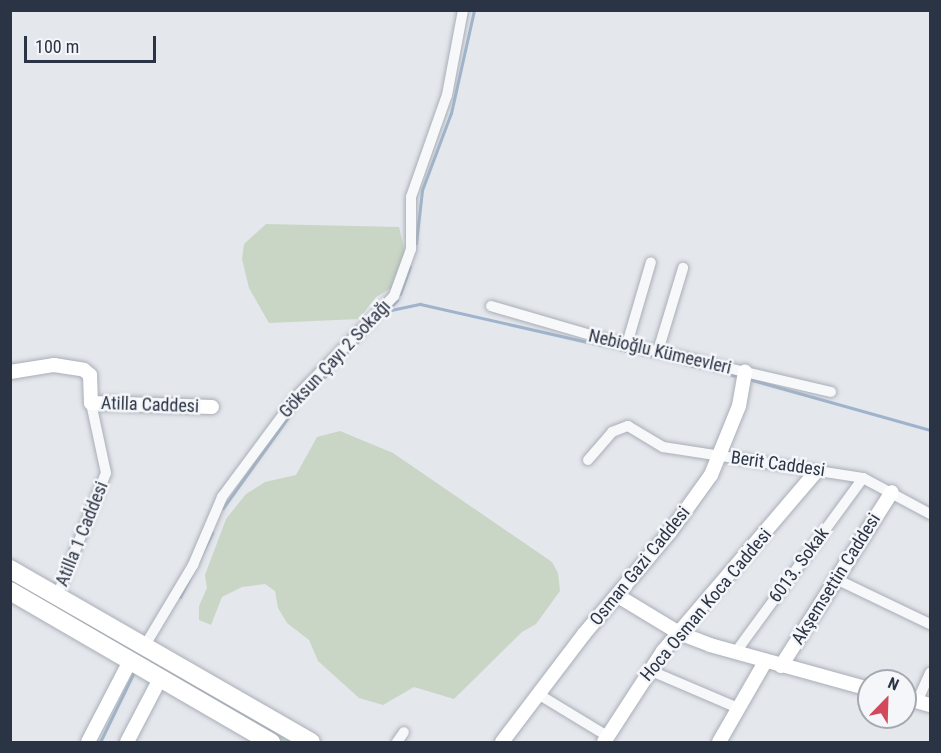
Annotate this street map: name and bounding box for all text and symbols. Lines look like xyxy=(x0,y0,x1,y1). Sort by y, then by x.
scale bar xyxy=(27,24,159,62)
text: 100 m xyxy=(35,36,79,57)
street label: Göksun Çayı 2 Sokağı xyxy=(275,296,395,422)
street label: Nebioğlu Kümeevleri xyxy=(586,325,734,379)
street label: Atilla Caddesi xyxy=(101,392,199,418)
street label: Berit Caddesi xyxy=(730,447,826,481)
street label: Atilla 1 Caddesi xyxy=(51,478,113,590)
street label: Osman Gazi Caddesi xyxy=(585,502,695,630)
street label: Akşemsettin Caddesi xyxy=(787,509,885,649)
street label: 6013. Sokak xyxy=(765,523,833,607)
street label: Hoca Osman Koca Caddesi xyxy=(636,524,776,686)
north arrow xyxy=(857,669,917,729)
text: N xyxy=(885,673,902,694)

